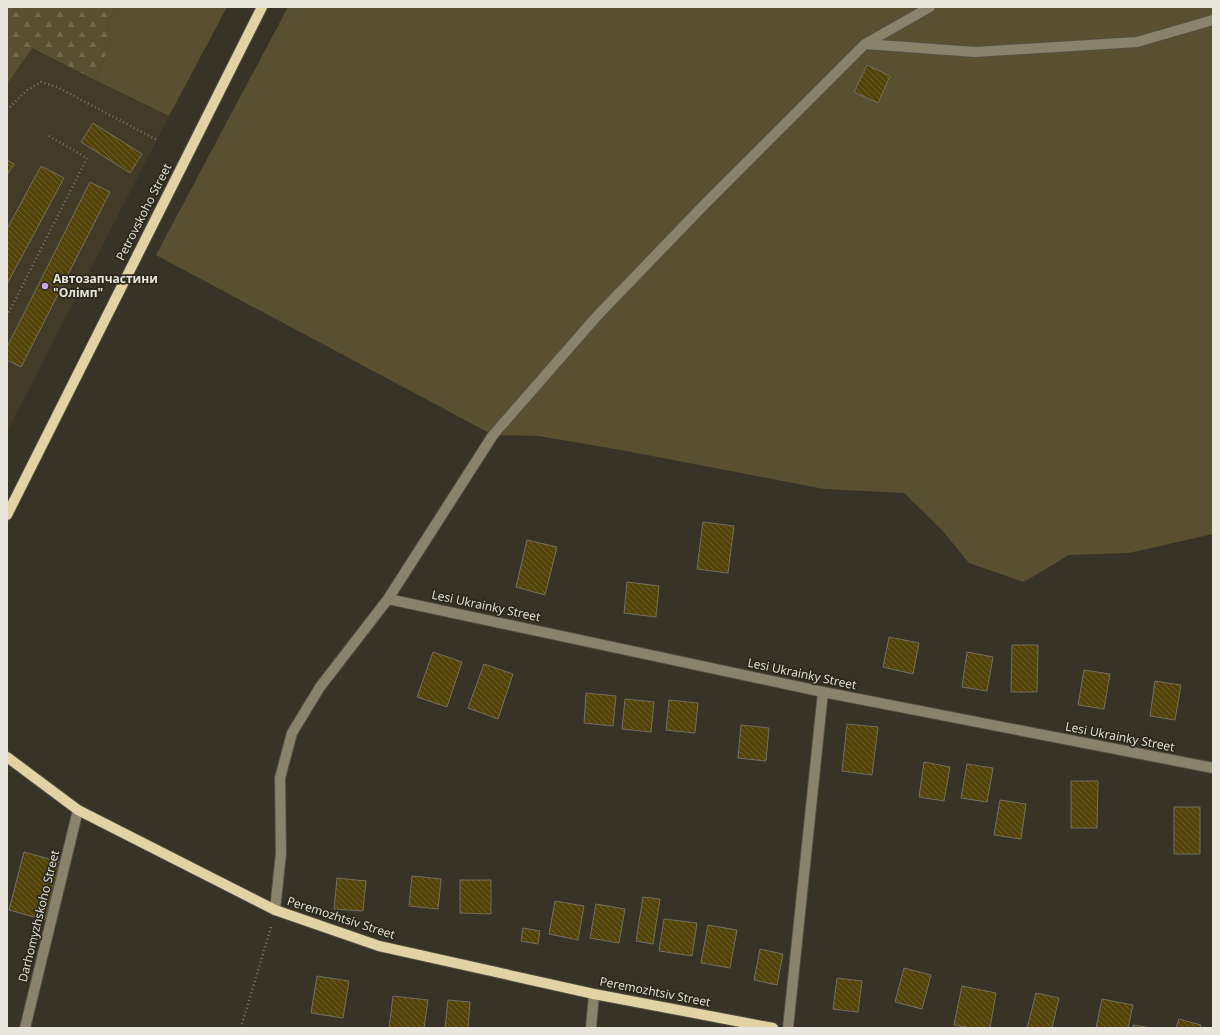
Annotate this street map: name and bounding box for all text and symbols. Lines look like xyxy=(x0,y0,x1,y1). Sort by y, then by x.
street label: Petrovskoho Street xyxy=(112,160,175,263)
place label: Автозапчастини "Олімп" xyxy=(53,270,158,301)
marker: Автозапчастини "Олімп" xyxy=(40,281,50,291)
street label: Lesi Ukrainky Street xyxy=(430,586,542,625)
street label: Lesi Ukrainky Street xyxy=(746,654,858,693)
street label: Lesi Ukrainky Street xyxy=(1064,718,1176,755)
street label: Darhomyzhskoho Street xyxy=(14,848,63,984)
street label: Peremozhtsiv Street xyxy=(285,892,397,943)
street label: Peremozhtsiv Street xyxy=(598,972,712,1011)

